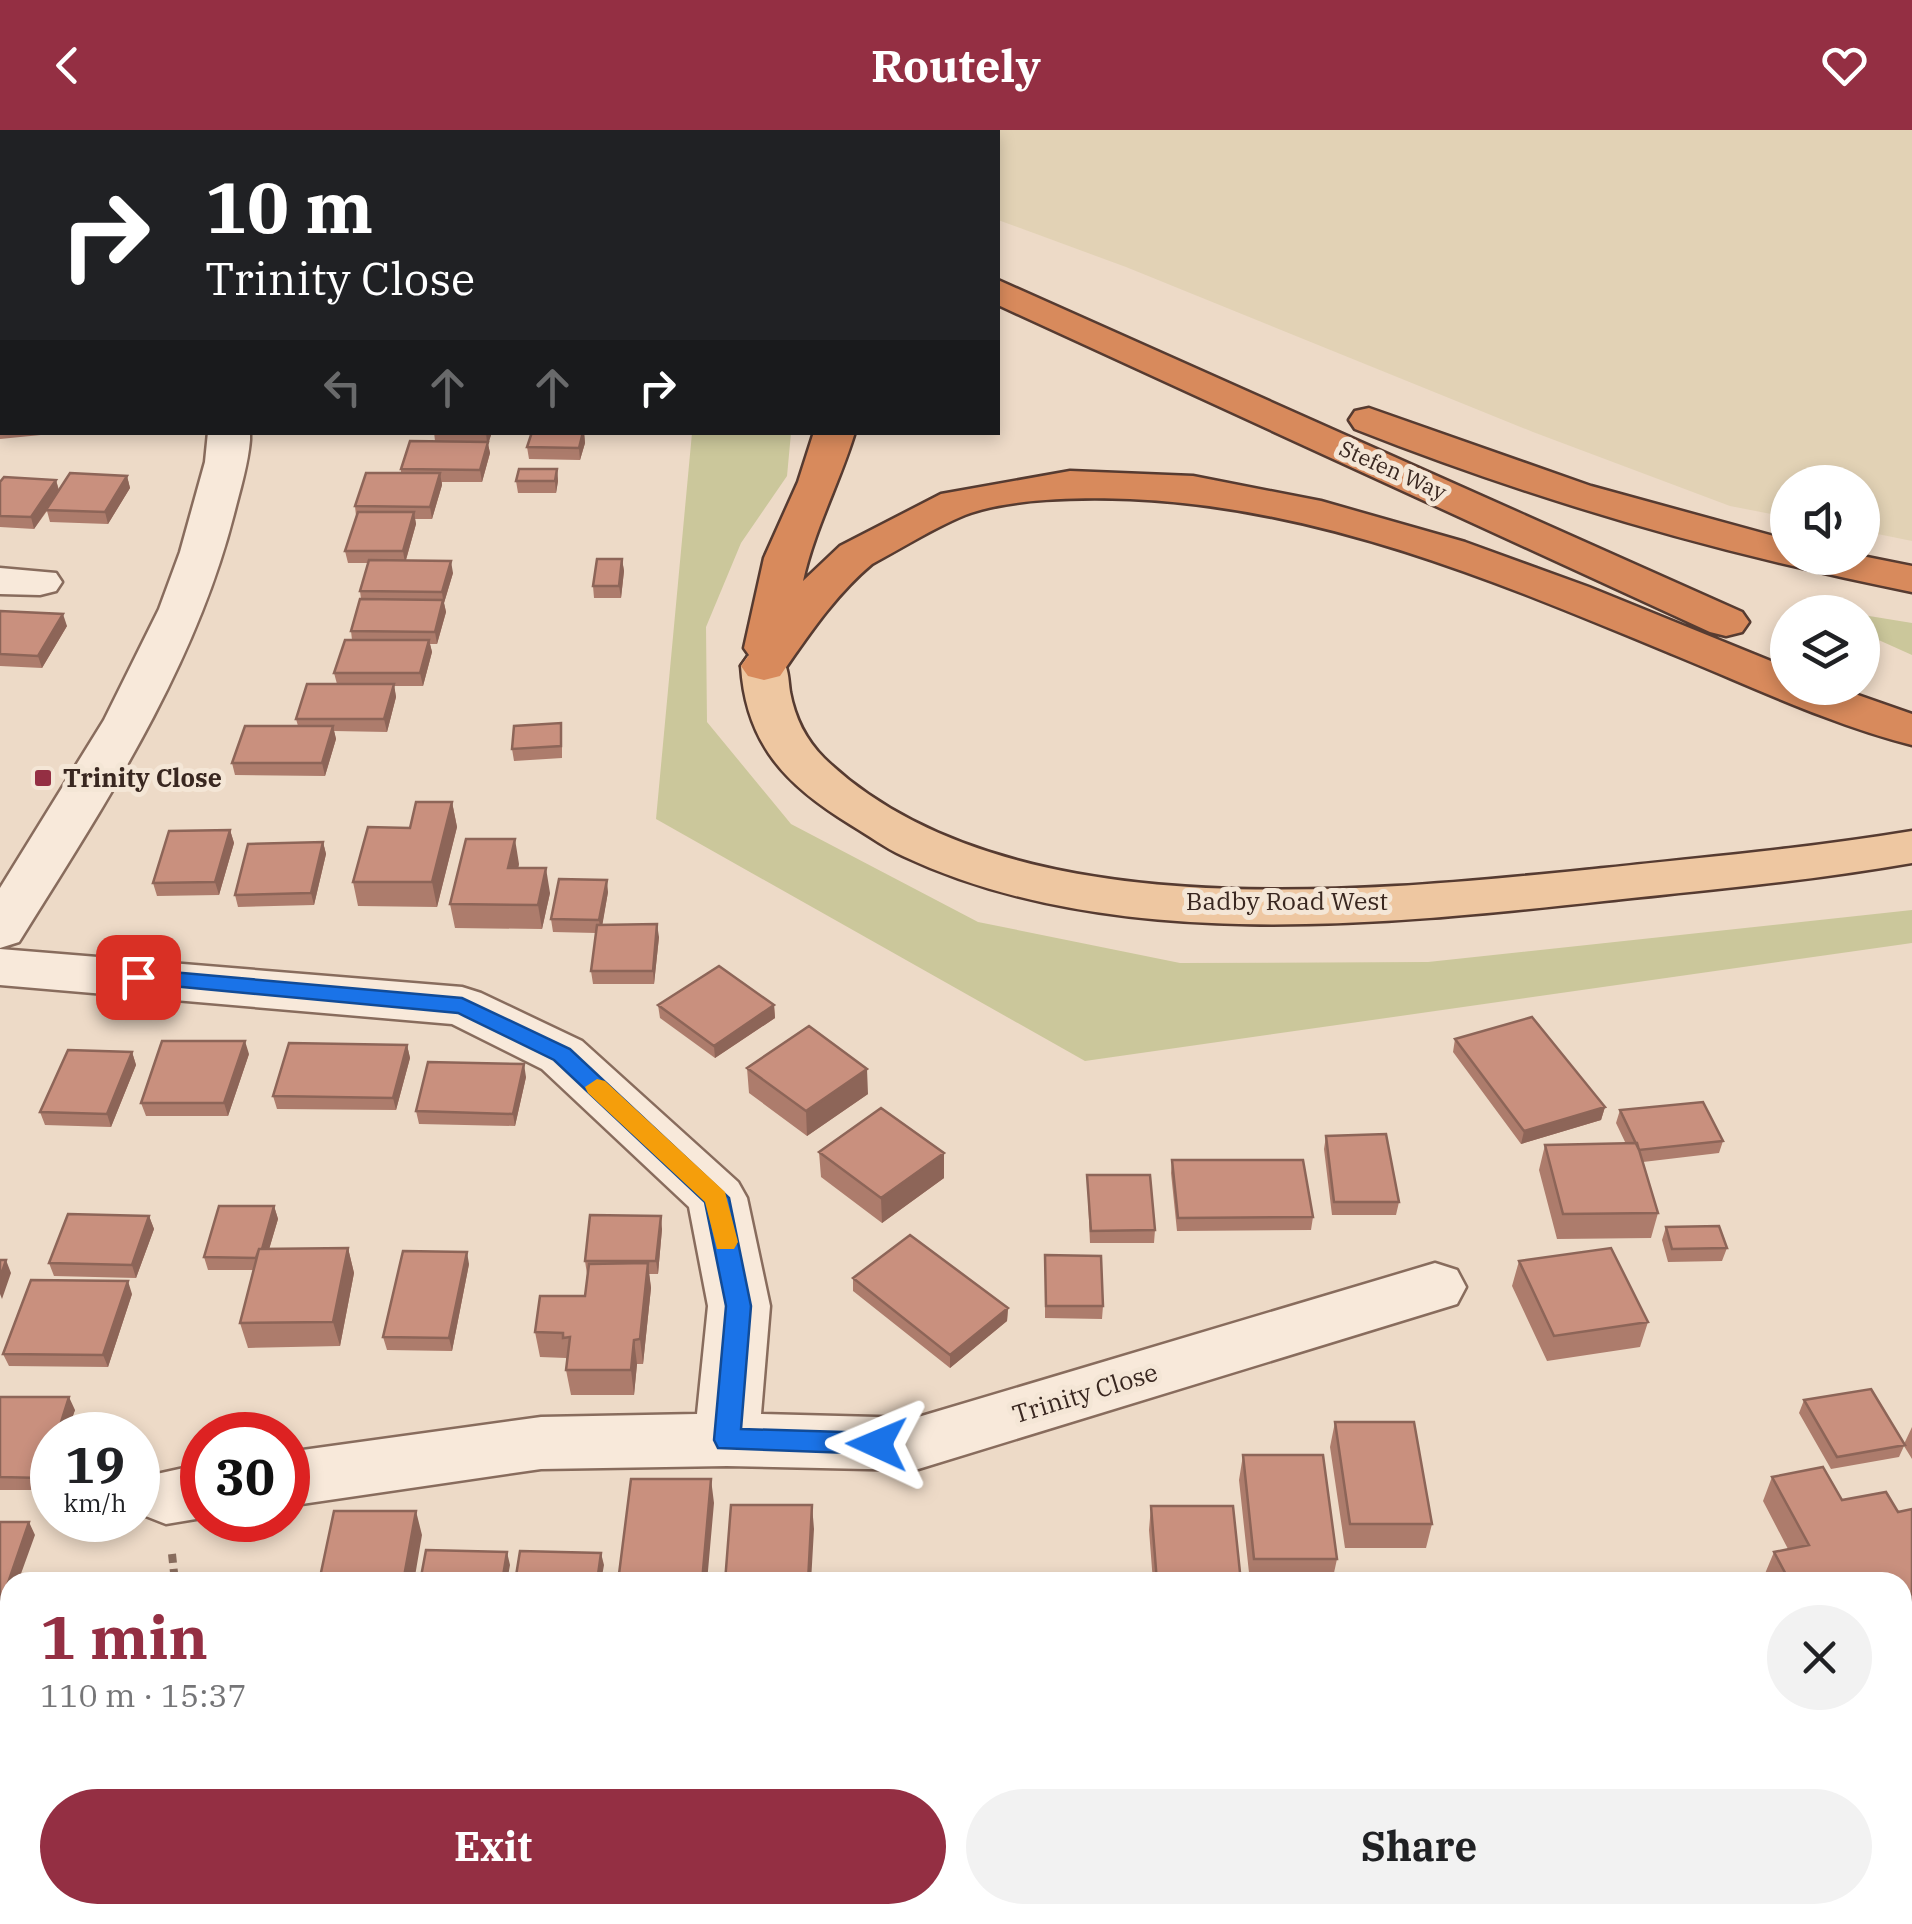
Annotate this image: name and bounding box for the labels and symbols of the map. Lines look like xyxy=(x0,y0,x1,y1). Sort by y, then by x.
street label: Stefen Way xyxy=(1335,433,1452,506)
place label: Trinity Close xyxy=(63,761,222,794)
marker: Trinity Close xyxy=(32,767,54,789)
street label: Badby Road West xyxy=(1186,884,1388,917)
pin xyxy=(96,935,181,1020)
street label: Trinity Close xyxy=(1008,1355,1161,1430)
position arrow xyxy=(825,1392,929,1496)
speed limit sign: 30 xyxy=(180,1412,310,1542)

